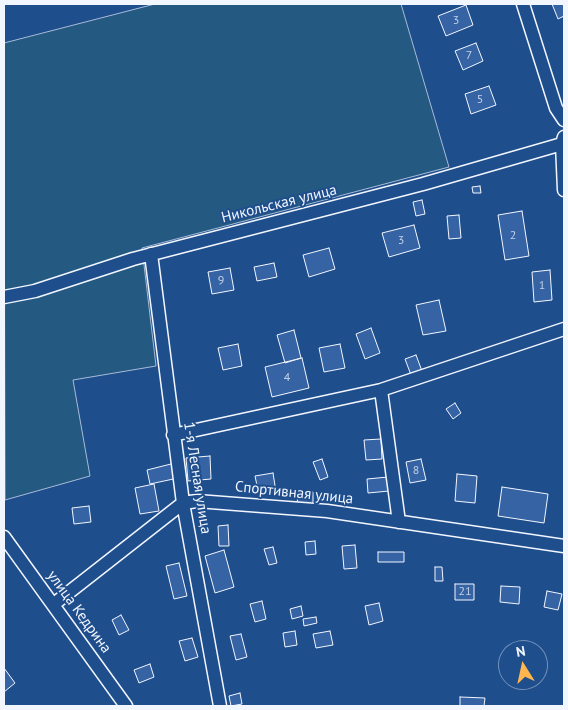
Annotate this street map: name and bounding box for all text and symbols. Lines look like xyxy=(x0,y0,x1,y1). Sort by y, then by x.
house number: 3 xyxy=(453,14,459,28)
house number: 7 xyxy=(466,49,472,63)
house number: 5 xyxy=(477,93,483,107)
street label: Никольская улица xyxy=(219,181,339,227)
house number: 2 xyxy=(510,229,516,243)
house number: 3 xyxy=(398,234,404,248)
house number: 9 xyxy=(218,274,224,288)
house number: 1 xyxy=(539,279,545,293)
house number: 4 xyxy=(284,371,290,385)
street label: 1-я Лесная улица xyxy=(179,421,215,535)
house number: 8 xyxy=(413,464,419,478)
street label: Спортивная улица xyxy=(234,478,354,508)
street label: улица Кедрина xyxy=(43,567,115,657)
house number: 21 xyxy=(458,585,472,599)
north arrow xyxy=(498,640,548,690)
text: N xyxy=(514,642,527,661)

